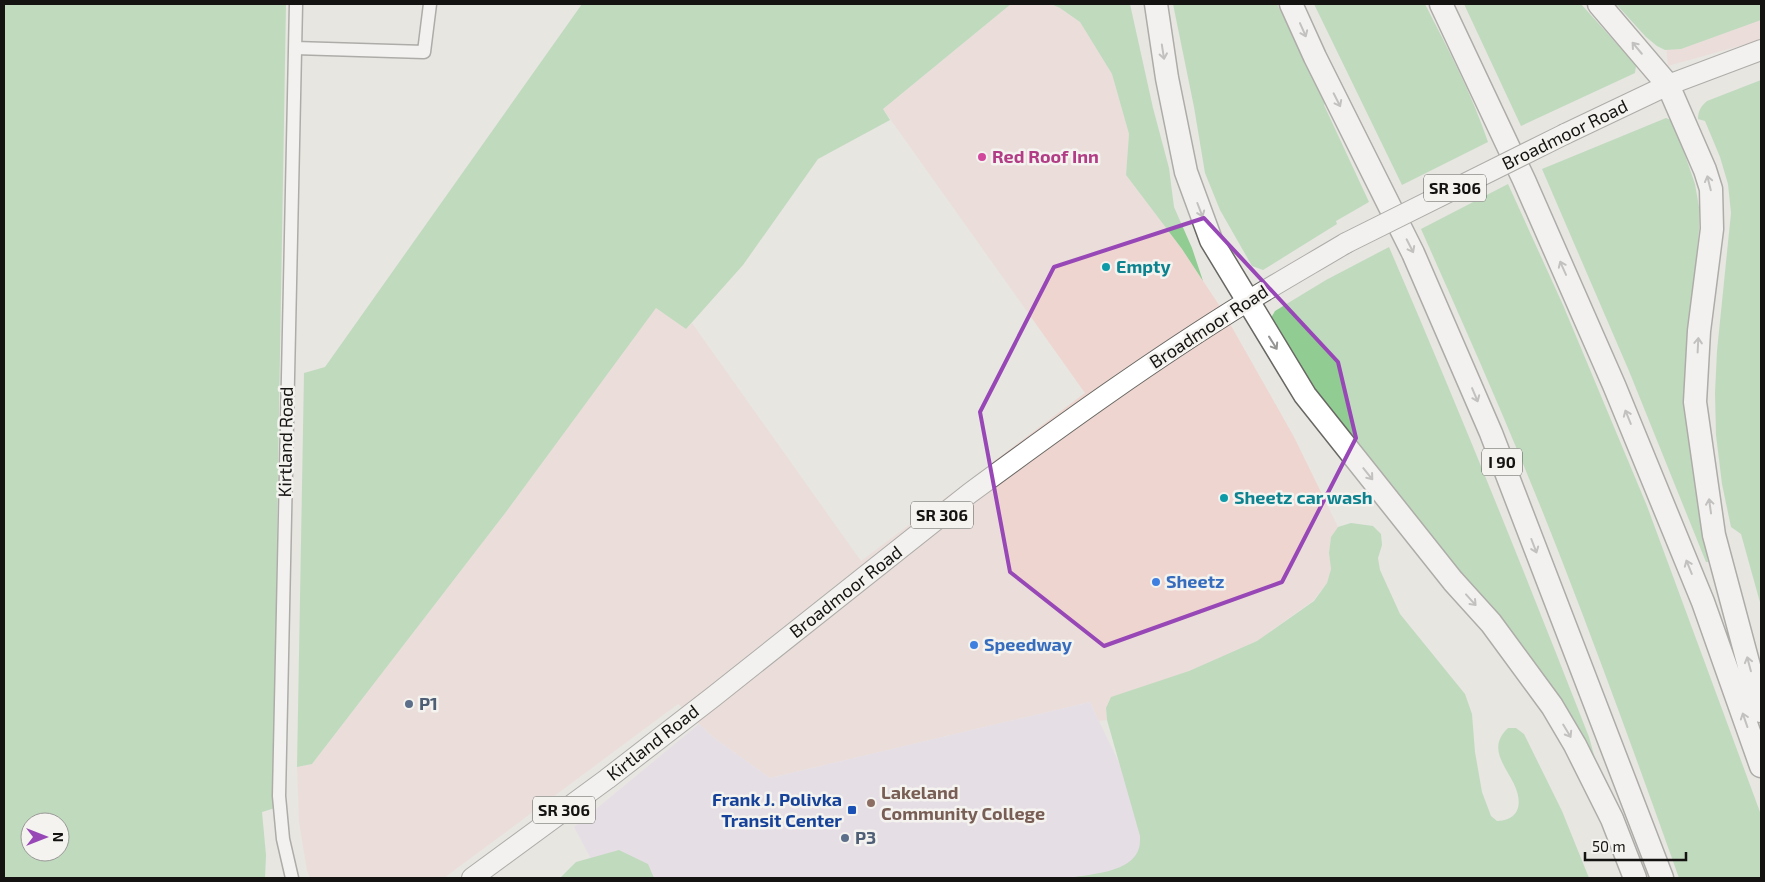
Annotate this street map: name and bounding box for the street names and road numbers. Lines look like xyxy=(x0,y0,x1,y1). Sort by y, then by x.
street label: Broadmoor Road xyxy=(1498,94,1631,174)
road number: SR 306 xyxy=(1424,174,1486,202)
street label: Broadmoor Road xyxy=(1145,280,1272,373)
street label: Kirtland Road xyxy=(273,386,297,497)
road number: I 90 xyxy=(1482,448,1522,476)
road number: SR 306 xyxy=(911,502,973,528)
street label: Broadmoor Road xyxy=(785,540,906,642)
street label: Kirtland Road xyxy=(602,699,703,785)
road number: SR 306 xyxy=(533,796,595,824)

